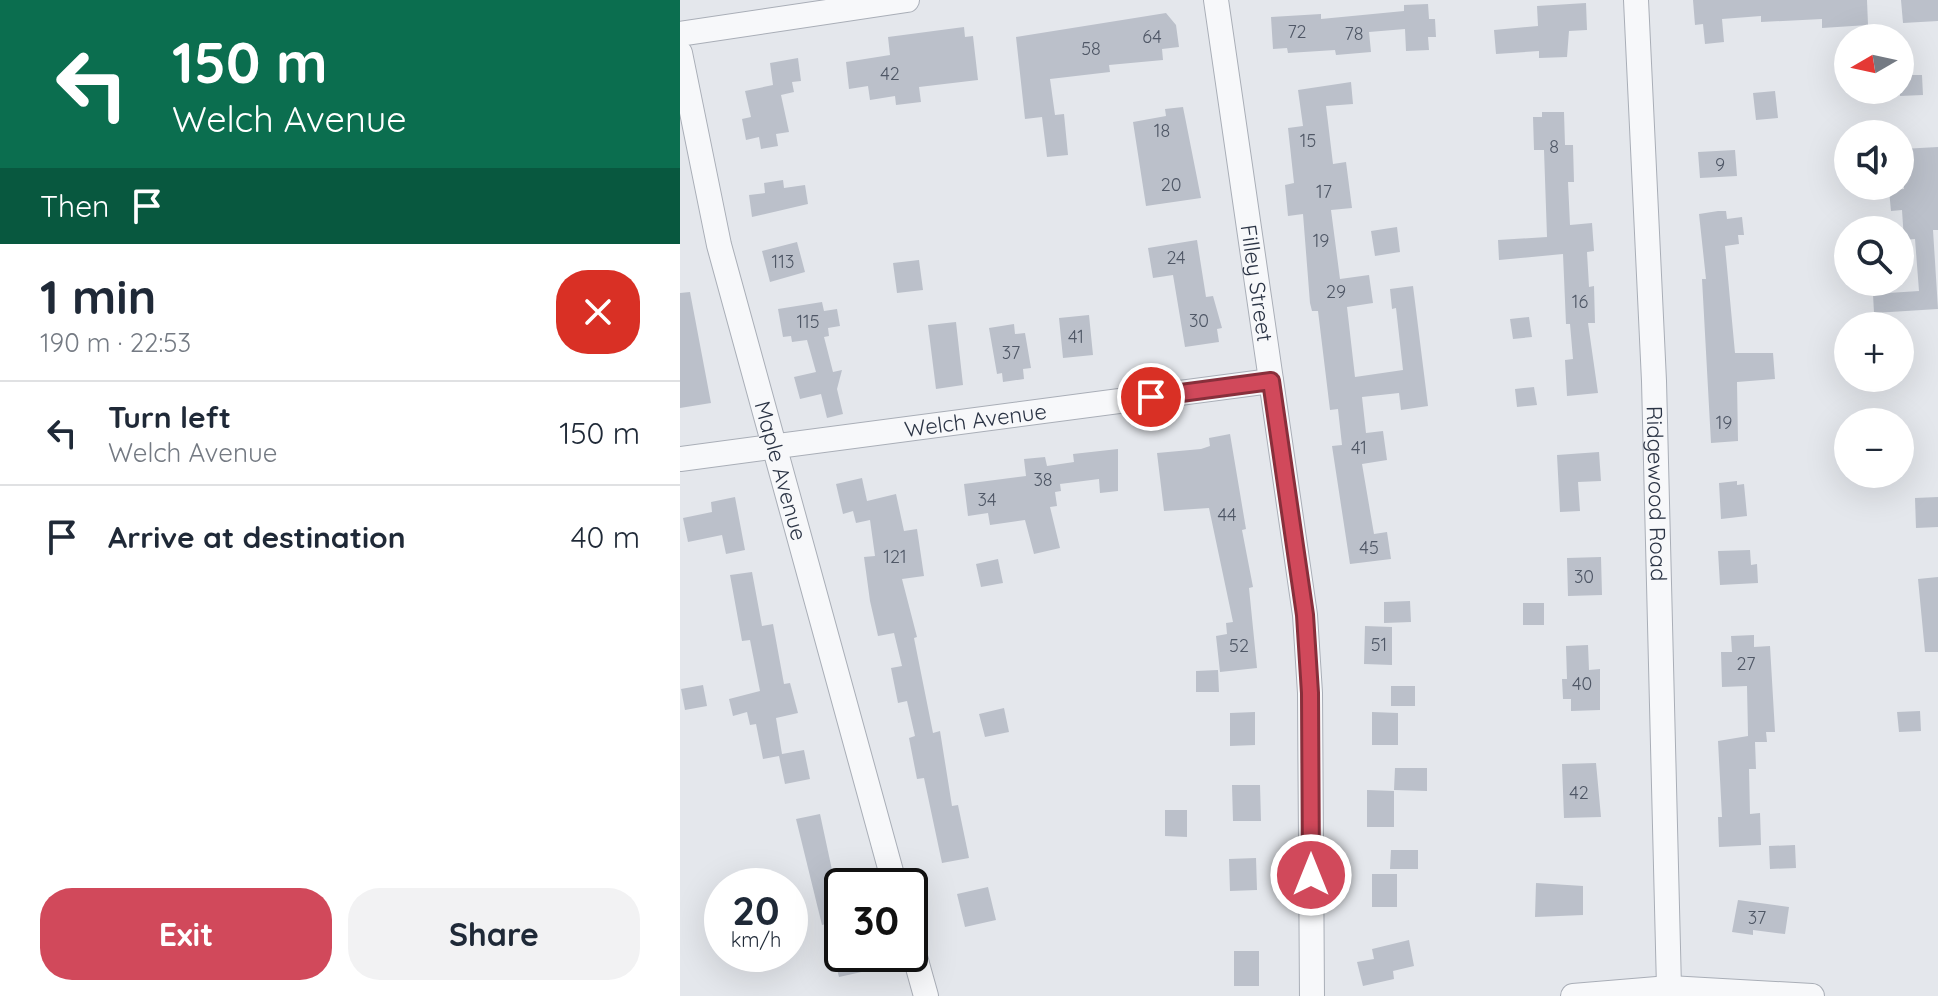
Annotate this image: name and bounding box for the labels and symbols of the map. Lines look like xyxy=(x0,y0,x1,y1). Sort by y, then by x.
house number: 72 xyxy=(1287,20,1307,43)
house number: 78 xyxy=(1345,22,1363,45)
north arrow xyxy=(1834,24,1914,104)
house number: 64 xyxy=(1142,25,1162,48)
house number: 58 xyxy=(1081,37,1101,60)
house number: 42 xyxy=(880,62,900,85)
house number: 18 xyxy=(1154,119,1170,142)
house number: 15 xyxy=(1300,129,1316,152)
house number: 8 xyxy=(1549,135,1559,158)
house number: 9 xyxy=(1715,153,1725,176)
house number: 20 xyxy=(1161,173,1181,196)
house number: 17 xyxy=(1316,180,1332,203)
street label: Filley Street xyxy=(1235,223,1279,344)
house number: 19 xyxy=(1313,229,1329,252)
house number: 24 xyxy=(1166,246,1186,269)
house number: 113 xyxy=(772,250,794,273)
house number: 29 xyxy=(1326,280,1346,303)
house number: 16 xyxy=(1572,290,1588,313)
house number: 30 xyxy=(1189,309,1209,332)
house number: 115 xyxy=(796,310,820,333)
house number: 41 xyxy=(1068,325,1084,348)
house number: 37 xyxy=(1002,341,1020,364)
pin xyxy=(1117,363,1185,431)
street label: Welch Avenue xyxy=(903,397,1048,443)
street label: Maple Avenue xyxy=(748,398,813,544)
street label: Ridgewood Road xyxy=(1641,405,1673,582)
house number: 19 xyxy=(1716,411,1732,434)
house number: 41 xyxy=(1351,436,1367,459)
house number: 38 xyxy=(1033,468,1053,491)
house number: 34 xyxy=(978,488,996,511)
house number: 44 xyxy=(1218,503,1236,526)
house number: 45 xyxy=(1359,536,1379,559)
house number: 121 xyxy=(883,545,907,568)
house number: 30 xyxy=(1574,565,1594,588)
house number: 51 xyxy=(1371,633,1387,656)
house number: 52 xyxy=(1229,634,1249,657)
house number: 27 xyxy=(1737,652,1755,675)
house number: 40 xyxy=(1572,672,1592,695)
house number: 42 xyxy=(1569,781,1589,804)
position arrow xyxy=(1269,833,1353,917)
speed limit sign: 30 xyxy=(824,868,928,972)
house number: 37 xyxy=(1748,906,1766,929)

